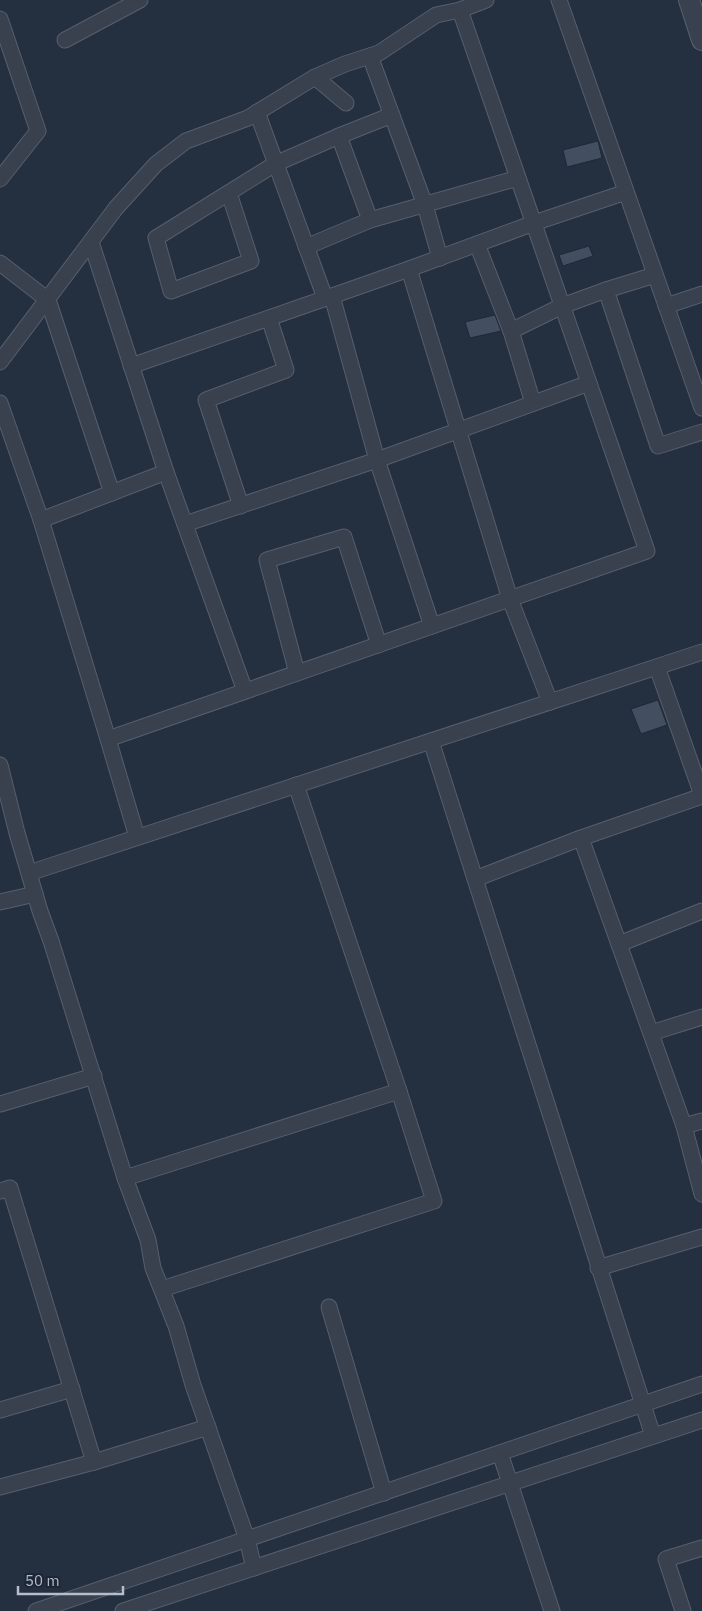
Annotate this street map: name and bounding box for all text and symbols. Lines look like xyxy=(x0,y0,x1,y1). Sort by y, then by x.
scale bar xyxy=(18,1564,122,1596)
text: 50 m xyxy=(25,1571,60,1590)

